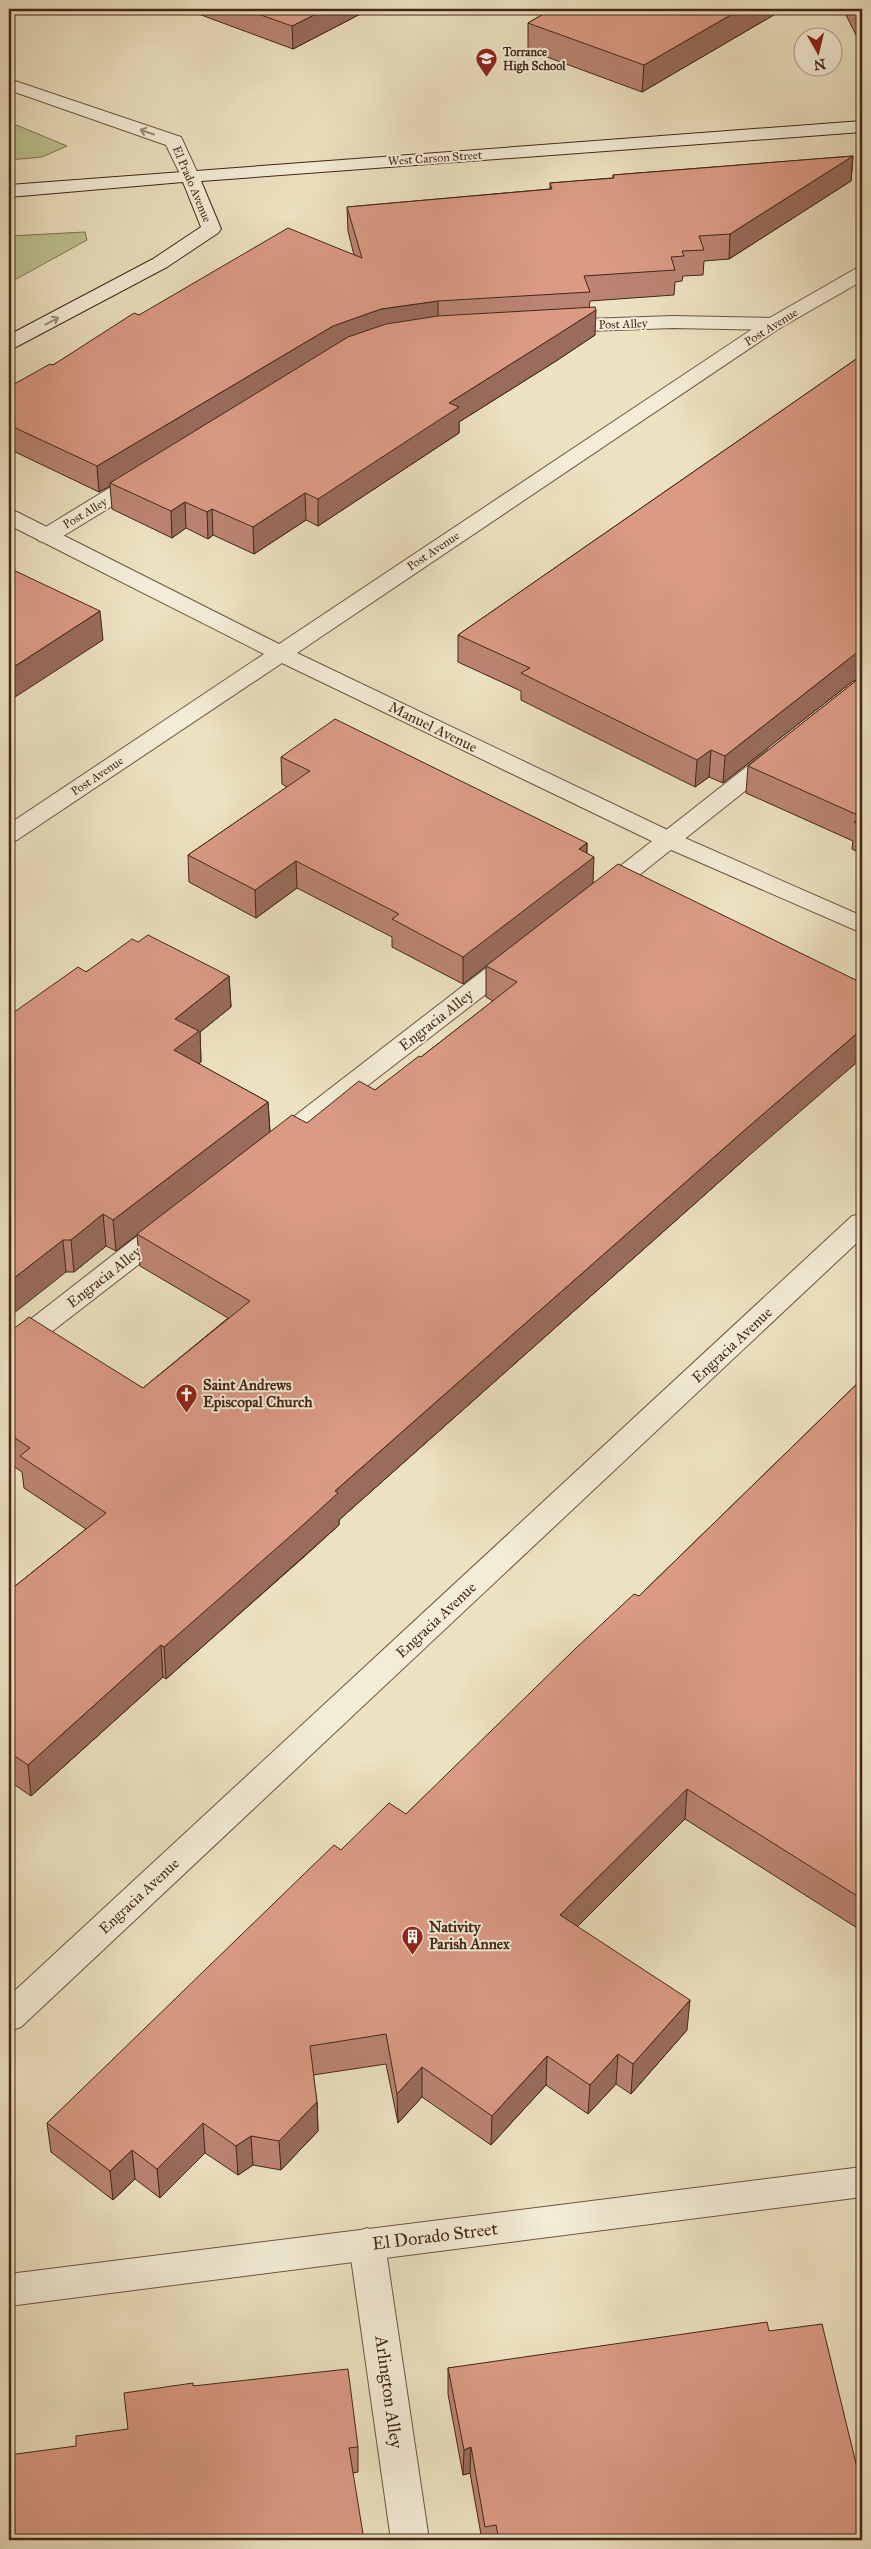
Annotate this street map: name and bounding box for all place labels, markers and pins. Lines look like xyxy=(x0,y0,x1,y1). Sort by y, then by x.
place label: Torrance High School xyxy=(502,45,566,74)
school or university icon: Torrance High School xyxy=(475,47,499,78)
place label: Saint Andrews Episcopal Church xyxy=(203,1376,313,1412)
church icon: Saint Andrews Episcopal Church xyxy=(175,1382,199,1413)
place label: Nativity Parish Annex xyxy=(429,1918,510,1953)
building icon: Nativity Parish Annex xyxy=(401,1924,425,1955)

